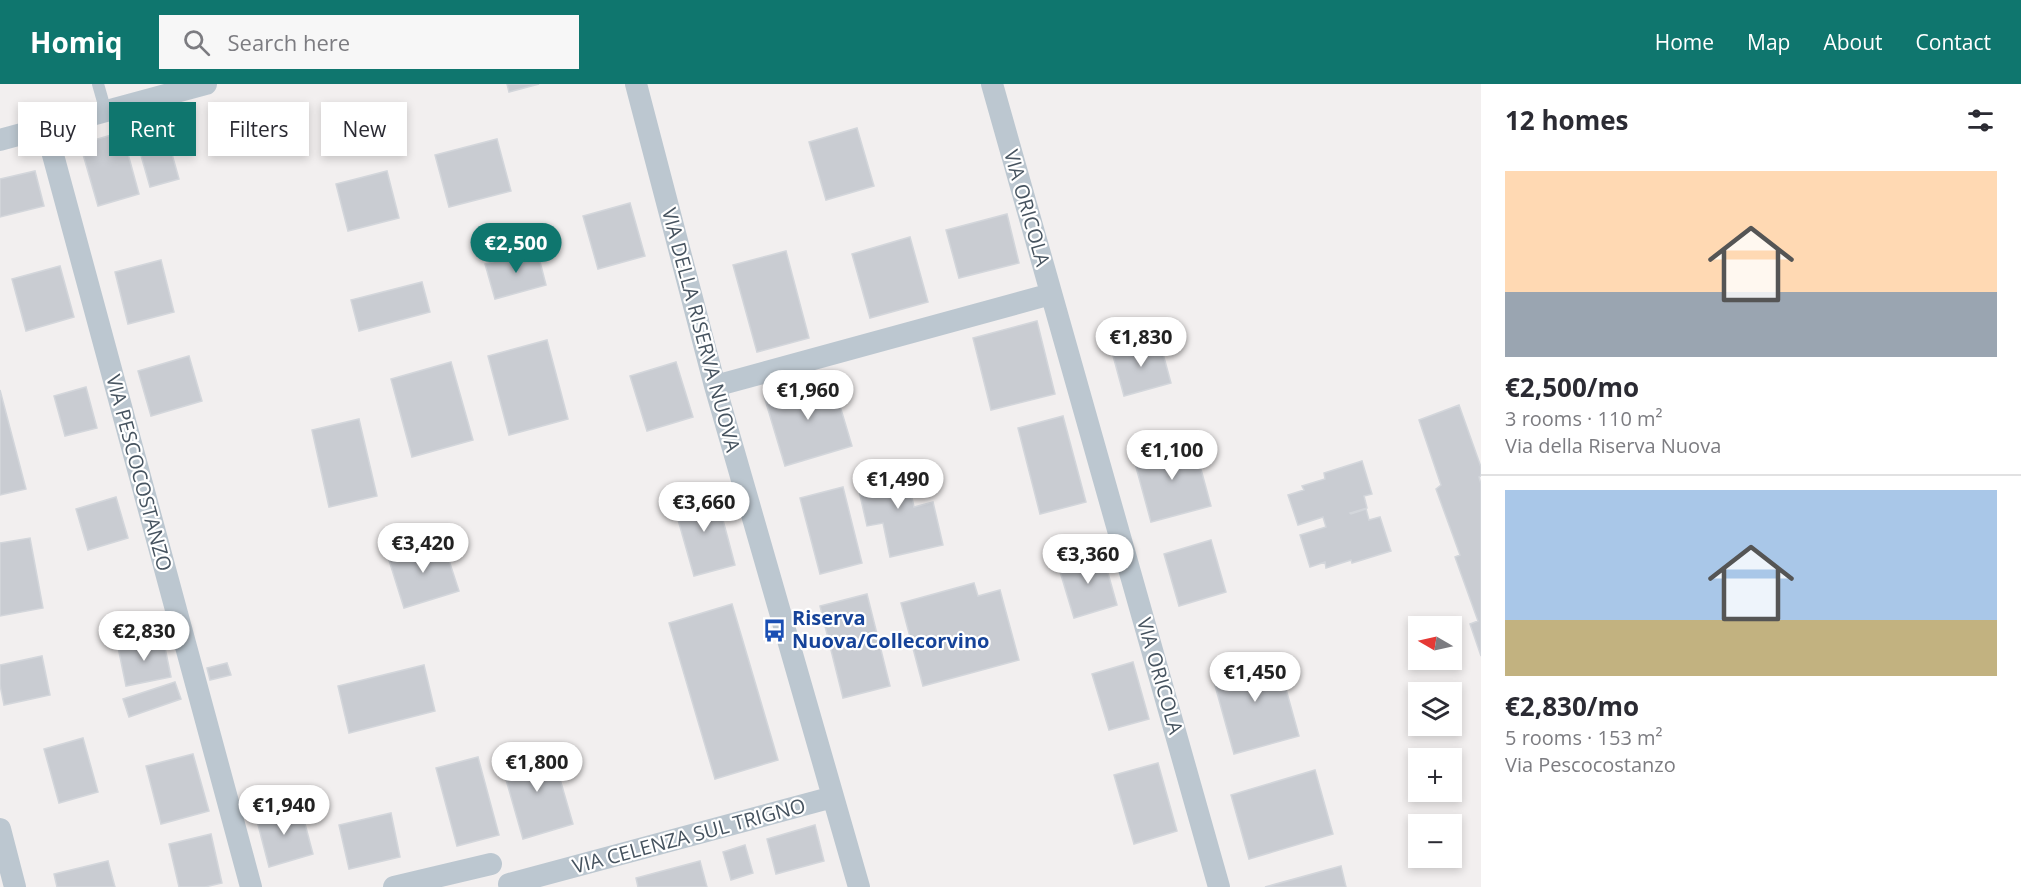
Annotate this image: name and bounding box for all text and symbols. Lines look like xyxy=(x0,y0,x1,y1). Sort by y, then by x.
search box xyxy=(159,15,579,69)
text: Homiq xyxy=(30,23,123,61)
icon: search xyxy=(180,26,213,59)
text: Search here xyxy=(228,27,350,57)
text: Home xyxy=(1655,28,1714,56)
text: Map xyxy=(1747,28,1790,56)
text: About xyxy=(1823,28,1883,56)
text: Contact xyxy=(1916,28,1991,56)
chip: Buy xyxy=(18,102,97,156)
chip: Rent xyxy=(109,102,196,156)
chip: Filters xyxy=(208,102,309,156)
chip: New xyxy=(321,102,407,156)
text: 12 homes xyxy=(1505,102,1629,138)
icon: filters xyxy=(1964,104,1997,137)
street label: VIA ORICOLA xyxy=(998,146,1057,270)
street label: VIA DELLA RISERVA NUOVA xyxy=(656,205,747,455)
icon: home xyxy=(1697,210,1805,318)
pin: €2,500 xyxy=(467,223,565,274)
text: €2,500 xyxy=(485,229,547,256)
pin: €1,830 xyxy=(1092,317,1190,368)
text: €1,830 xyxy=(1110,323,1172,350)
text: €2,500/mo xyxy=(1505,369,1639,405)
pin: €1,960 xyxy=(759,370,857,421)
street label: VIA PESCOCOSTANZO xyxy=(100,372,179,574)
text: €1,960 xyxy=(777,376,839,403)
text: 3 rooms · 110 m² xyxy=(1505,405,1663,432)
pin: €1,100 xyxy=(1123,430,1221,481)
text: Via della Riserva Nuova xyxy=(1505,432,1721,459)
text: €1,100 xyxy=(1141,436,1203,463)
pin: €1,490 xyxy=(849,459,947,510)
text: €1,490 xyxy=(867,465,929,492)
pin: €3,660 xyxy=(655,482,753,533)
text: €3,660 xyxy=(673,488,735,515)
pin: €3,420 xyxy=(374,523,472,574)
text: €3,420 xyxy=(392,529,454,556)
icon: home xyxy=(1697,529,1805,637)
pin: €3,360 xyxy=(1039,534,1137,585)
text: €3,360 xyxy=(1057,540,1119,567)
place label: Riserva Nuova/Collecorvino xyxy=(792,604,989,654)
pin: €2,830 xyxy=(95,611,193,662)
street label: VIA ORICOLA xyxy=(1131,614,1190,738)
north arrow xyxy=(1408,616,1462,670)
map controls xyxy=(1408,616,1462,868)
text: €2,830 xyxy=(113,617,175,644)
bus stop icon: Riserva Nuova/Collecorvino xyxy=(761,617,787,643)
pin: €1,450 xyxy=(1206,652,1304,703)
text: €1,450 xyxy=(1224,658,1286,685)
button: layers xyxy=(1408,682,1462,736)
text: €2,830/mo xyxy=(1505,688,1639,724)
text: 5 rooms · 153 m² xyxy=(1505,724,1663,751)
pin: €1,800 xyxy=(488,742,586,793)
text: €1,800 xyxy=(506,748,568,775)
button: + xyxy=(1408,748,1462,802)
text: Via Pescocostanzo xyxy=(1505,751,1676,778)
pin: €1,940 xyxy=(235,785,333,836)
text: €1,940 xyxy=(253,791,315,818)
street label: VIA CELENZA SUL TRIGNO xyxy=(569,791,808,880)
button: − xyxy=(1408,814,1462,868)

